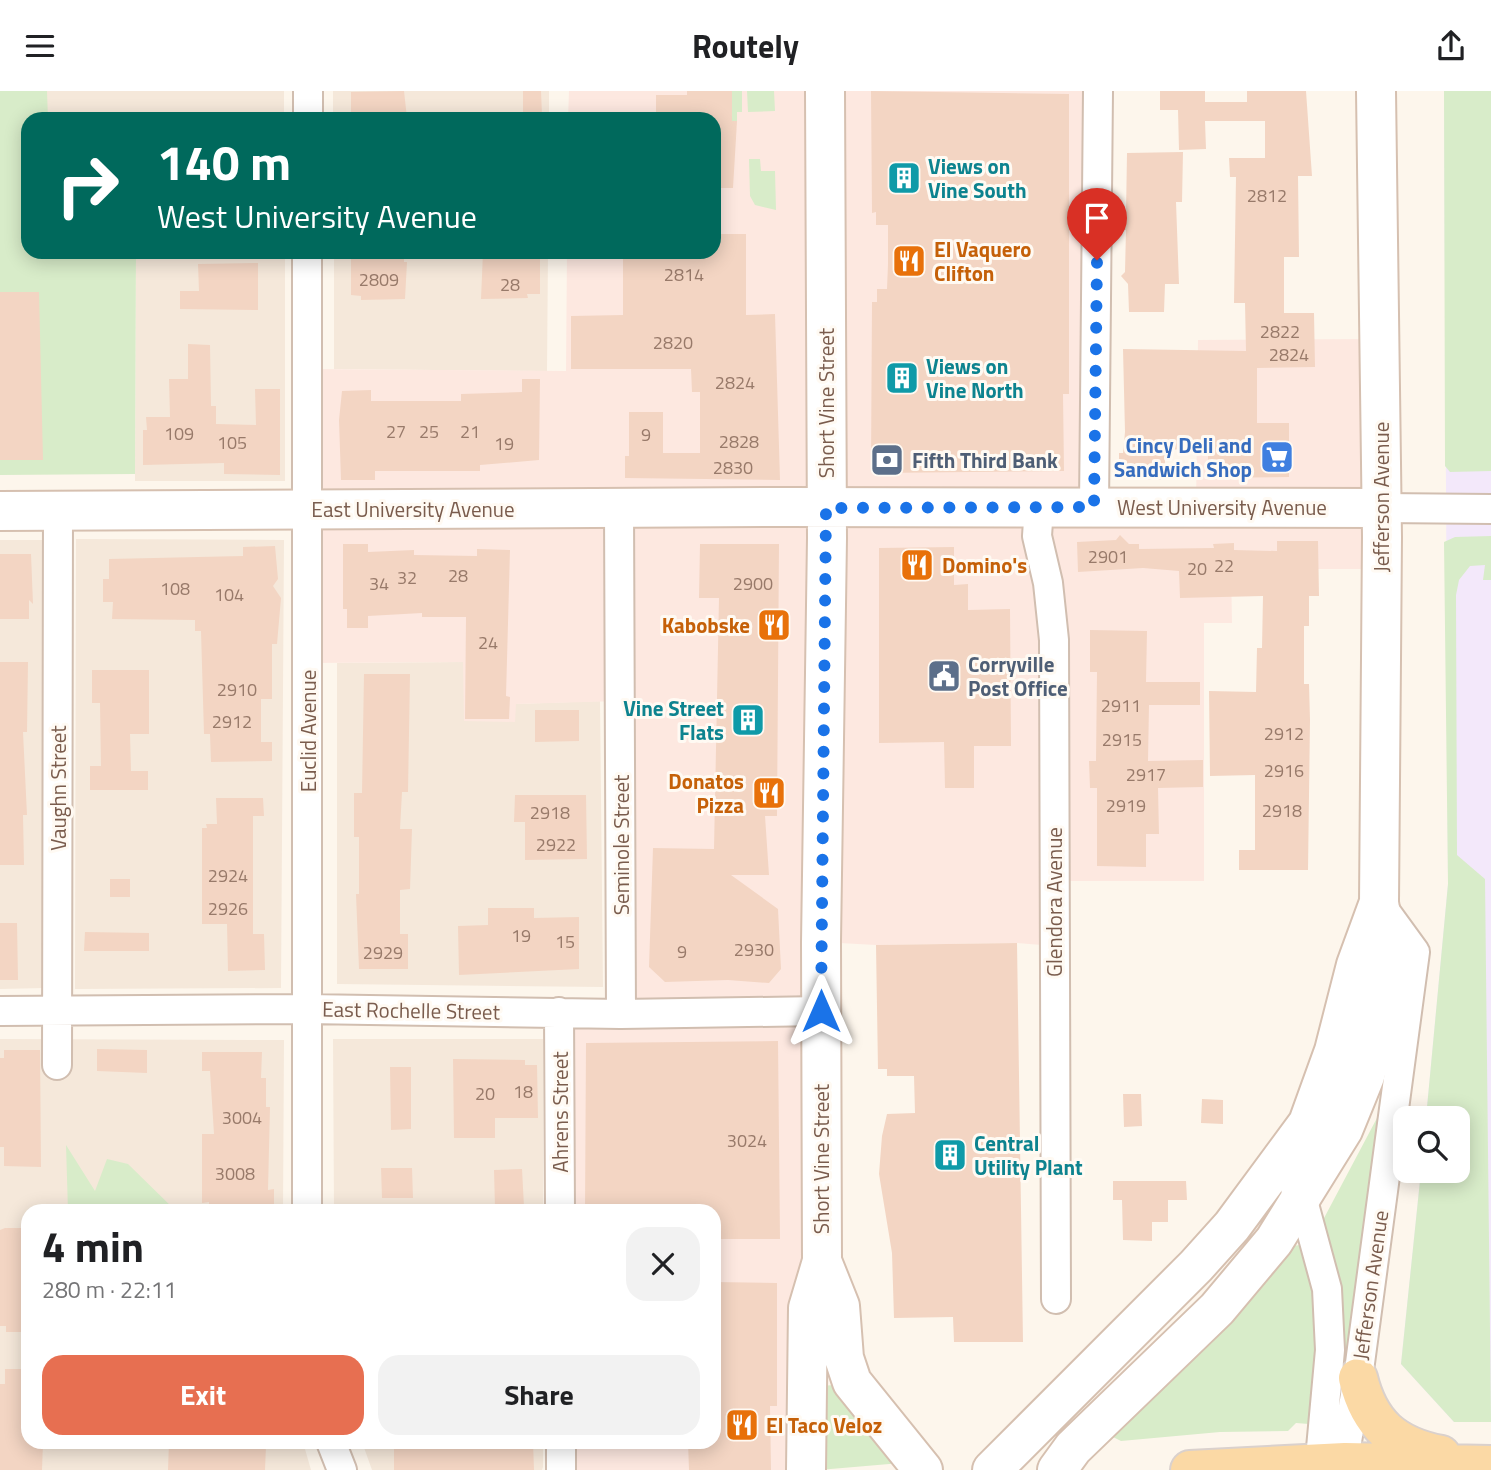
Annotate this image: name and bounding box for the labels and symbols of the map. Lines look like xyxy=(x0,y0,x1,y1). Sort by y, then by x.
place label: Views on Vine South xyxy=(928,150,1027,206)
building icon: Views on Vine South xyxy=(885,159,923,197)
house number: 2812 xyxy=(1247,182,1287,209)
pin xyxy=(1067,188,1127,260)
place label: El Vaquero Clifton xyxy=(934,233,1032,289)
restaurant icon: El Vaquero Clifton xyxy=(890,242,928,280)
house number: 2814 xyxy=(664,261,704,288)
house number: 2809 xyxy=(359,266,399,293)
house number: 28 xyxy=(500,271,520,298)
house number: 2822 xyxy=(1260,318,1300,345)
street label: Short Vine Street xyxy=(810,327,842,478)
house number: 2820 xyxy=(653,329,693,356)
house number: 2824 xyxy=(1269,341,1309,368)
place label: Views on Vine North xyxy=(926,350,1024,406)
building icon: Views on Vine North xyxy=(883,359,921,397)
house number: 2824 xyxy=(715,369,755,396)
house number: 27 xyxy=(386,418,406,445)
house number: 25 xyxy=(419,418,439,445)
house number: 21 xyxy=(460,418,480,445)
house number: 109 xyxy=(164,420,194,447)
house number: 9 xyxy=(641,421,651,448)
street label: Jefferson Avenue xyxy=(1365,422,1397,572)
house number: 2828 xyxy=(719,428,759,455)
house number: 105 xyxy=(217,429,247,456)
place label: Cincy Deli and Sandwich Shop xyxy=(1114,429,1252,485)
house number: 19 xyxy=(494,430,514,457)
supermarket icon: Cincy Deli and Sandwich Shop xyxy=(1258,438,1296,476)
bank icon: Fifth Third Bank xyxy=(868,441,906,479)
place label: Fifth Third Bank xyxy=(912,444,1058,476)
house number: 2830 xyxy=(713,454,753,481)
street label: West University Avenue xyxy=(1117,491,1327,523)
street label: East University Avenue xyxy=(311,493,515,525)
house number: 2901 xyxy=(1088,543,1128,570)
restaurant icon: Domino's xyxy=(898,546,936,584)
place label: Domino's xyxy=(942,549,1027,581)
house number: 22 xyxy=(1214,552,1234,579)
house number: 20 xyxy=(1187,555,1207,582)
house number: 28 xyxy=(448,562,468,589)
house number: 32 xyxy=(397,564,417,591)
house number: 34 xyxy=(369,570,389,597)
house number: 2900 xyxy=(733,570,773,597)
house number: 108 xyxy=(160,575,190,602)
house number: 104 xyxy=(214,581,244,608)
restaurant icon: Kabobske xyxy=(755,606,793,644)
place label: Kabobske xyxy=(662,609,750,641)
house number: 24 xyxy=(478,629,498,656)
place label: Corryville Post Office xyxy=(968,648,1068,704)
public building icon: Corryville Post Office xyxy=(925,657,963,695)
street label: Euclid Avenue xyxy=(292,670,324,792)
house number: 2910 xyxy=(217,676,257,703)
place label: Vine Street Flats xyxy=(623,692,724,748)
house number: 2911 xyxy=(1101,692,1141,719)
building icon: Vine Street Flats xyxy=(729,701,767,739)
house number: 2912 xyxy=(212,708,252,735)
house number: 2912 xyxy=(1264,720,1304,747)
street label: Vaughn Street xyxy=(42,725,74,851)
house number: 2915 xyxy=(1102,726,1142,753)
house number: 2916 xyxy=(1264,757,1304,784)
house number: 2917 xyxy=(1126,761,1166,788)
place label: Donatos Pizza xyxy=(668,765,744,821)
street label: Seminole Street xyxy=(605,774,637,915)
restaurant icon: Donatos Pizza xyxy=(750,774,788,812)
house number: 2919 xyxy=(1106,792,1146,819)
house number: 2918 xyxy=(1262,797,1302,824)
house number: 2918 xyxy=(530,799,570,826)
street label: Glendora Avenue xyxy=(1038,827,1070,977)
house number: 2922 xyxy=(536,831,576,858)
house number: 2924 xyxy=(208,862,248,889)
house number: 2926 xyxy=(208,895,248,922)
house number: 19 xyxy=(511,922,531,949)
house number: 15 xyxy=(555,928,575,955)
house number: 2930 xyxy=(734,936,774,963)
house number: 9 xyxy=(677,938,687,965)
house number: 2929 xyxy=(363,939,403,966)
position arrow xyxy=(784,974,858,1048)
street label: East Rochelle Street xyxy=(322,992,501,1028)
street label: Ahrens Street xyxy=(544,1051,576,1173)
house number: 18 xyxy=(513,1078,533,1105)
house number: 20 xyxy=(475,1080,495,1107)
street label: Short Vine Street xyxy=(805,1083,837,1234)
house number: 3004 xyxy=(222,1104,262,1131)
house number: 3024 xyxy=(727,1127,767,1154)
place label: Central Utility Plant xyxy=(974,1127,1083,1183)
building icon: Central Utility Plant xyxy=(931,1136,969,1174)
house number: 3008 xyxy=(215,1160,255,1187)
street label: Jefferson Avenue xyxy=(1344,1208,1396,1362)
restaurant icon: El Taco Veloz xyxy=(723,1406,761,1444)
place label: El Taco Veloz xyxy=(766,1409,882,1441)

